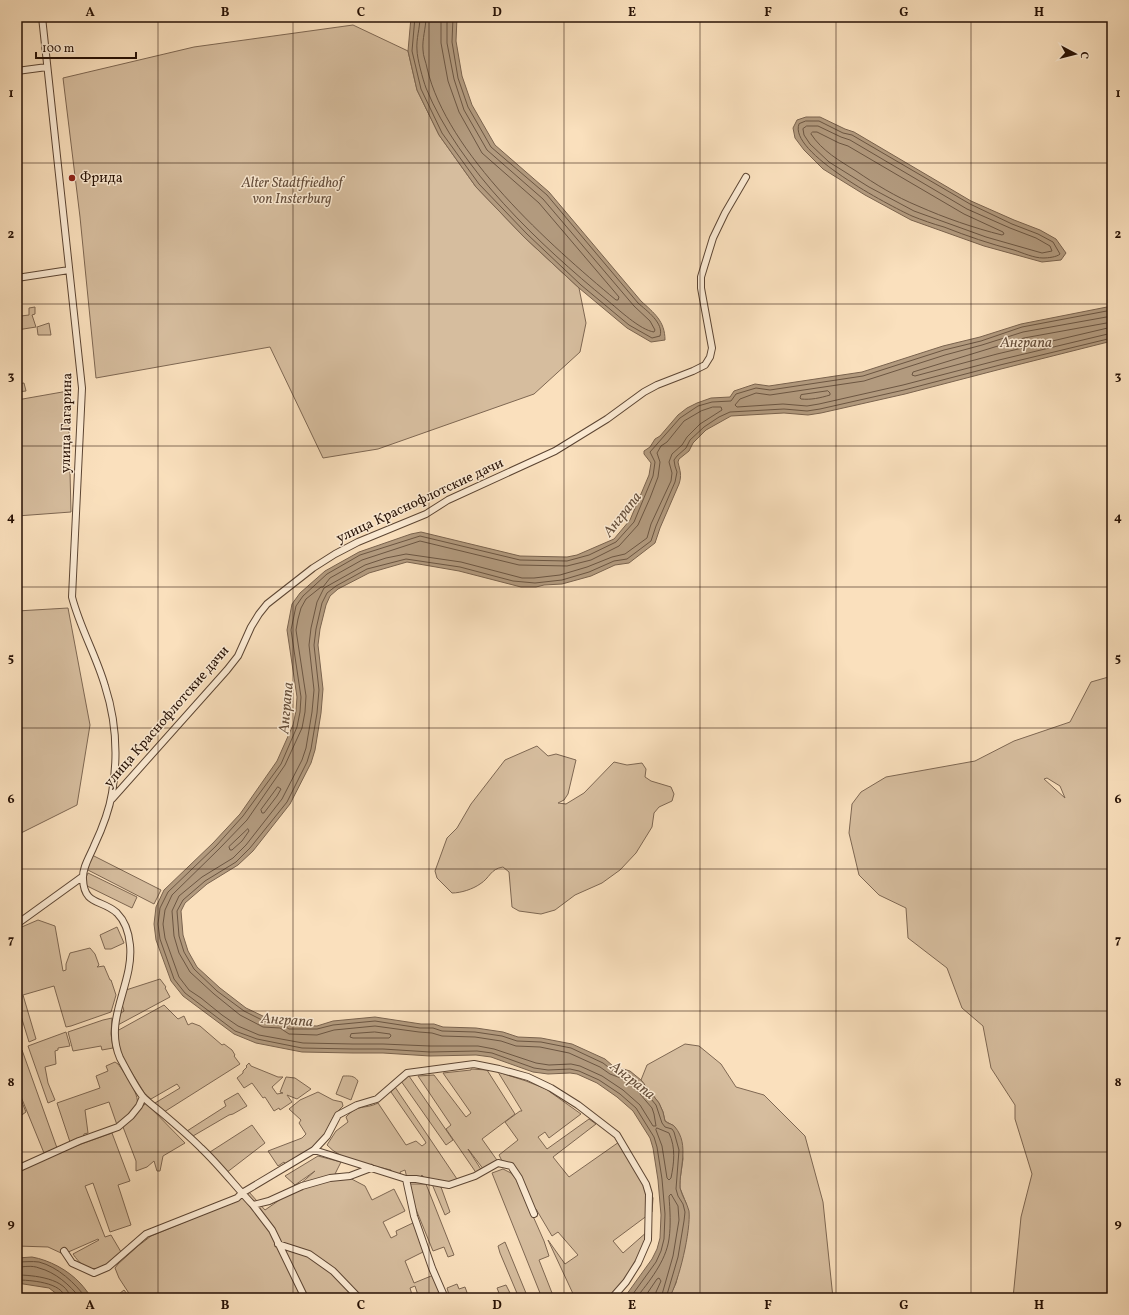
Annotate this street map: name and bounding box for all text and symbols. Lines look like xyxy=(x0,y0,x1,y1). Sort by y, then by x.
text: A xyxy=(85,4,95,22)
text: B xyxy=(221,4,230,22)
text: C xyxy=(357,4,365,22)
text: D xyxy=(492,4,502,22)
text: E xyxy=(628,4,636,22)
text: F xyxy=(764,4,772,22)
text: G xyxy=(899,4,909,22)
text: H xyxy=(1034,4,1044,22)
scale bar xyxy=(36,34,136,60)
north arrow xyxy=(1055,34,1095,74)
text: 100 m xyxy=(42,41,75,57)
text: С xyxy=(1076,51,1091,59)
text: 1 xyxy=(8,85,14,103)
text: 1 xyxy=(1115,85,1121,103)
place label: Фрида xyxy=(80,169,123,188)
marker: Фрида xyxy=(67,173,77,183)
park label: Alter Stadtfriedhof von Insterburg xyxy=(240,174,345,209)
text: 2 xyxy=(8,226,15,244)
text: 2 xyxy=(1115,226,1122,244)
water label: Анграпа xyxy=(999,333,1052,354)
text: 3 xyxy=(8,368,15,386)
text: 3 xyxy=(1115,368,1122,386)
street label: улица Гагарина xyxy=(57,373,77,473)
street label: улица Краснофлотские дачи xyxy=(333,454,507,548)
water label: Анграпа xyxy=(598,488,647,543)
text: 4 xyxy=(7,509,15,527)
text: 4 xyxy=(1114,509,1122,527)
street label: улица Краснофлотские дачи xyxy=(100,642,234,792)
text: 5 xyxy=(8,650,14,668)
text: 5 xyxy=(1115,650,1121,668)
water label: Анграпа xyxy=(274,681,300,736)
text: 6 xyxy=(7,791,15,809)
text: 6 xyxy=(1114,791,1122,809)
text: 7 xyxy=(8,932,14,950)
text: 7 xyxy=(1115,932,1121,950)
water label: Анграпа xyxy=(259,1009,314,1033)
water label: Анграпа xyxy=(604,1056,659,1105)
text: 8 xyxy=(7,1074,15,1092)
text: 8 xyxy=(1114,1074,1122,1092)
text: 9 xyxy=(7,1215,15,1233)
text: 9 xyxy=(1114,1215,1122,1233)
text: A xyxy=(85,1297,95,1315)
text: B xyxy=(221,1297,230,1315)
text: C xyxy=(357,1297,365,1315)
text: D xyxy=(492,1297,502,1315)
text: E xyxy=(628,1297,636,1315)
text: F xyxy=(764,1297,772,1315)
text: G xyxy=(899,1297,909,1315)
text: H xyxy=(1034,1297,1044,1315)

